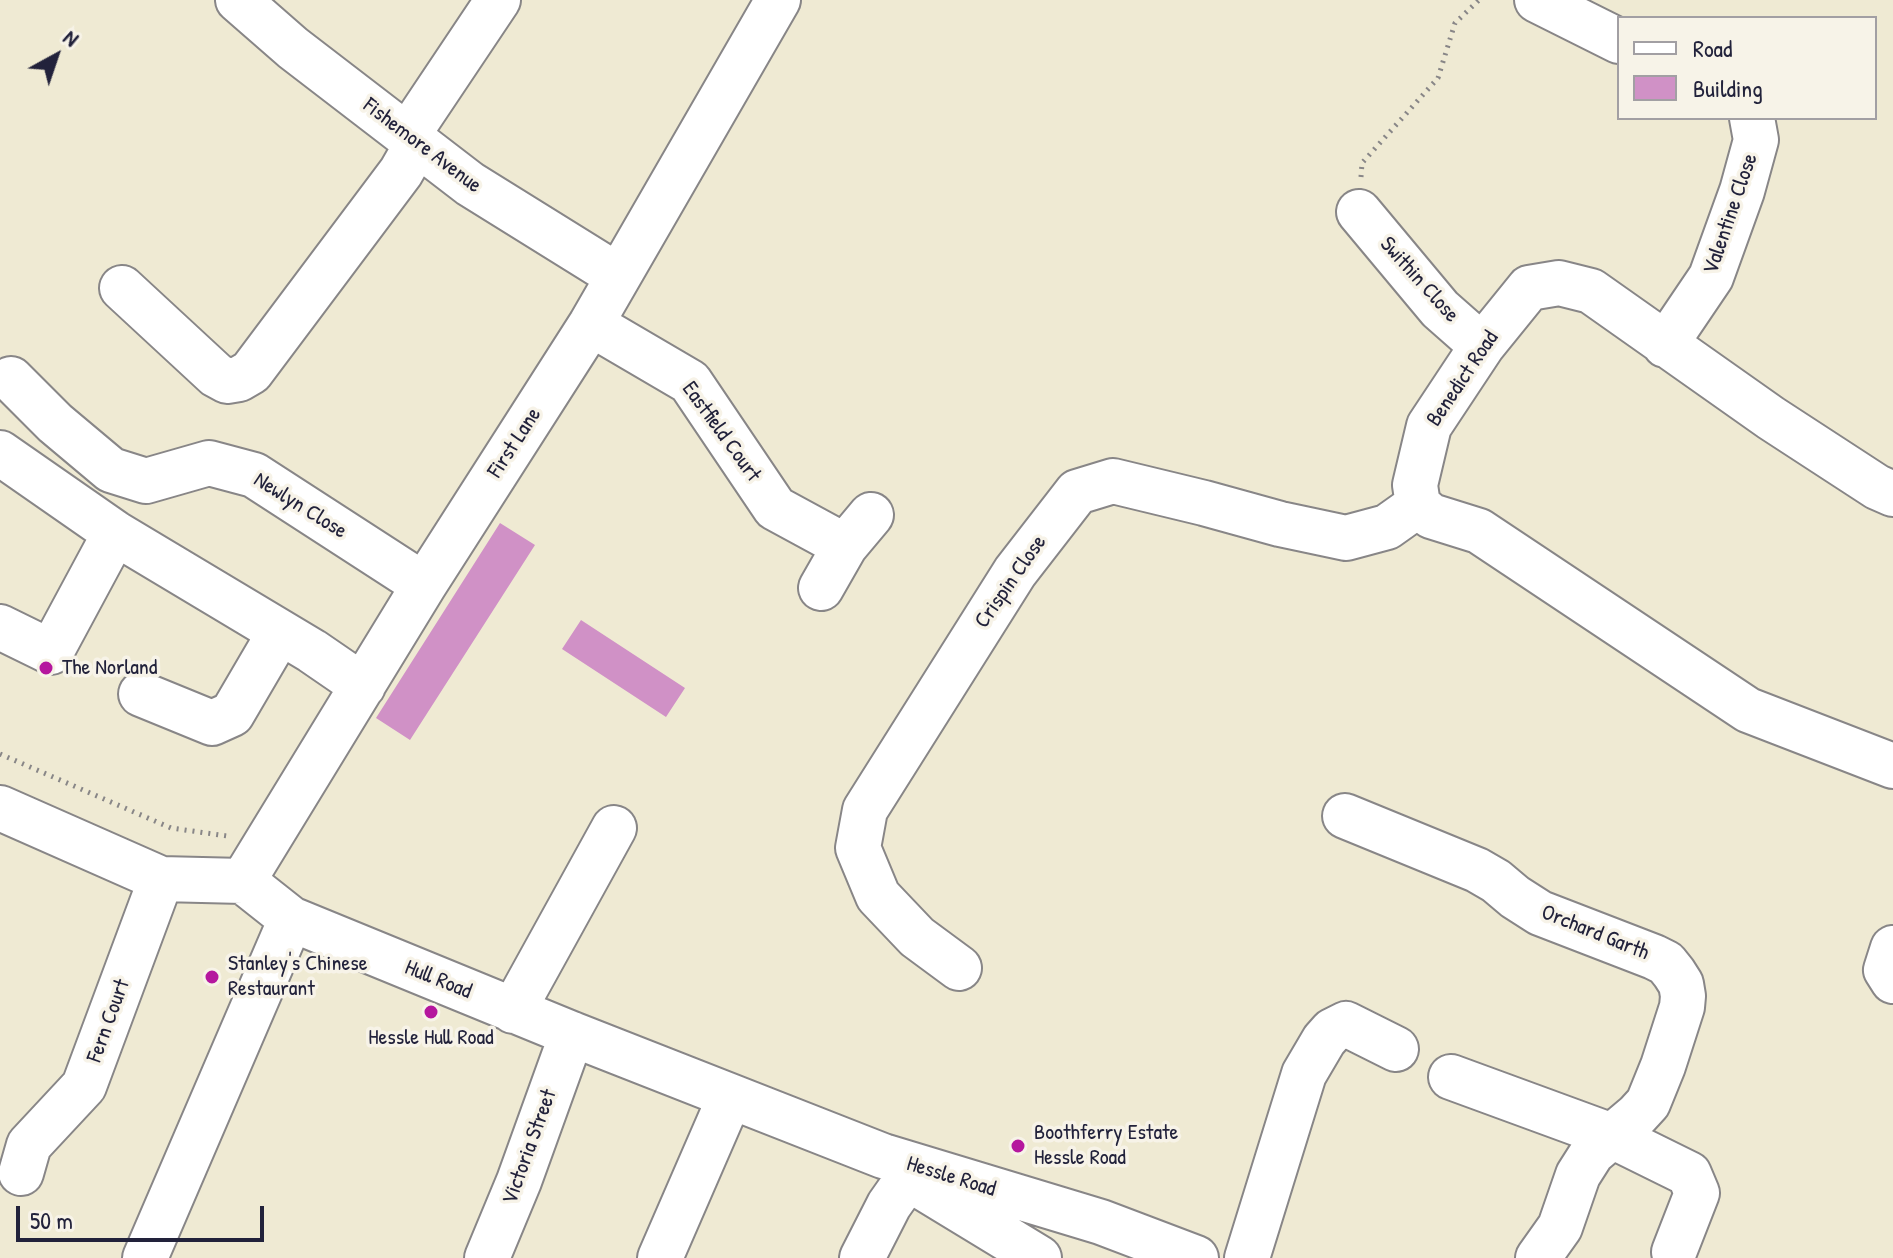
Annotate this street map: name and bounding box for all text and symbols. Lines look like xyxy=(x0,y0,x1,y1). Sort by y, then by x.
north arrow xyxy=(16,16,96,96)
legend xyxy=(1617,16,1877,120)
text: N xyxy=(57,22,86,53)
text: Road xyxy=(1693,32,1732,64)
text: Building xyxy=(1693,72,1763,104)
street label: Fishemore Avenue xyxy=(358,93,486,199)
street label: Valentine Close xyxy=(1698,150,1764,278)
street label: Swithin Close xyxy=(1374,232,1464,328)
street label: Benedict Road xyxy=(1421,326,1505,432)
street label: Eastfield Court xyxy=(676,377,766,487)
street label: First Lane xyxy=(483,403,547,483)
street label: Newlyn Close xyxy=(249,467,351,545)
street label: Crispin Close xyxy=(969,530,1053,634)
place label: The Norland xyxy=(62,655,157,681)
marker: The Norland xyxy=(37,659,55,677)
street label: Orchard Garth xyxy=(1537,899,1653,967)
place label: Stanley's Chinese Restaurant xyxy=(228,951,367,1002)
street label: Hull Road xyxy=(401,955,475,1005)
marker: Stanley's Chinese Restaurant xyxy=(203,968,221,986)
street label: Fern Court xyxy=(82,976,136,1066)
marker: Hessle Hull Road xyxy=(422,1003,440,1021)
place label: Hessle Hull Road xyxy=(368,1025,494,1051)
street label: Victoria Street xyxy=(497,1086,563,1208)
place label: Boothferry Estate Hessle Road xyxy=(1034,1120,1178,1172)
marker: Boothferry Estate Hessle Road xyxy=(1009,1137,1027,1155)
street label: Hessle Road xyxy=(903,1151,999,1203)
scale bar xyxy=(20,1190,268,1240)
text: 50 m xyxy=(30,1204,73,1236)

